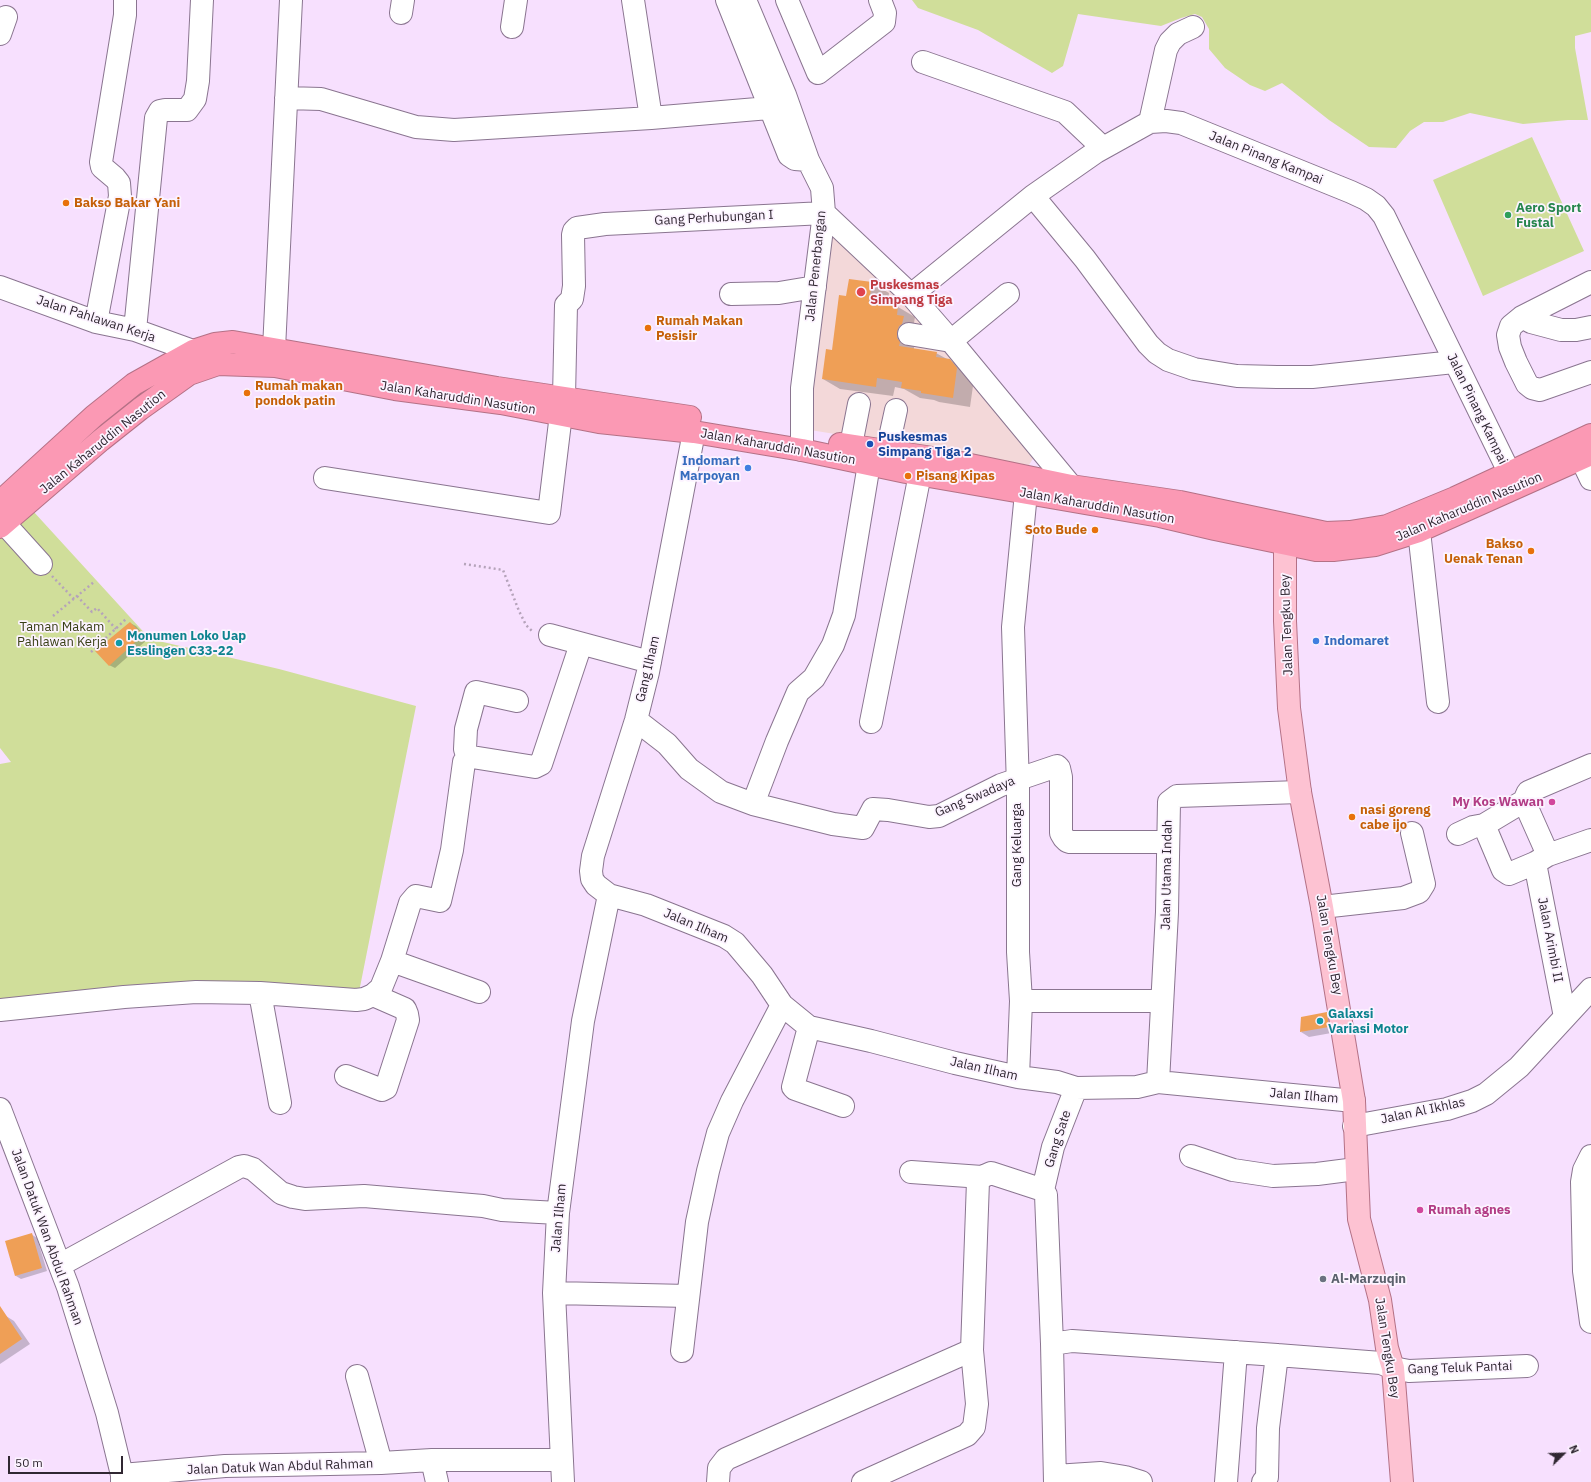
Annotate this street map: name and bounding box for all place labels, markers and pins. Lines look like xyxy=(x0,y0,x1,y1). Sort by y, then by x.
place label: Bakso Bakar Yani xyxy=(74,195,180,211)
marker: Bakso Bakar Yani xyxy=(61,198,71,208)
place label: Aero Sport Fustal xyxy=(1516,200,1581,231)
marker: Aero Sport Fustal xyxy=(1503,210,1513,220)
place label: Puskesmas Simpang Tiga xyxy=(870,277,953,308)
marker: Puskesmas Simpang Tiga xyxy=(855,286,867,298)
place label: Rumah Makan Pesisir xyxy=(656,313,743,344)
marker: Rumah Makan Pesisir xyxy=(643,323,653,333)
place label: Rumah makan pondok patin xyxy=(255,378,343,409)
marker: Rumah makan pondok patin xyxy=(242,388,252,398)
place label: Puskesmas Simpang Tiga 2 xyxy=(878,429,971,460)
marker: Puskesmas Simpang Tiga 2 xyxy=(865,439,875,449)
place label: Indomart Marpoyan xyxy=(680,453,740,484)
marker: Indomart Marpoyan xyxy=(743,463,753,473)
place label: Pisang Kipas xyxy=(916,468,995,484)
marker: Pisang Kipas xyxy=(903,471,913,481)
place label: Soto Bude xyxy=(1025,522,1087,538)
marker: Soto Bude xyxy=(1090,525,1100,535)
place label: Bakso Uenak Tenan xyxy=(1444,536,1523,567)
marker: Bakso Uenak Tenan xyxy=(1526,546,1536,556)
place label: Monumen Loko Uap Esslingen C33-22 xyxy=(127,628,246,659)
place label: Indomaret xyxy=(1324,633,1389,649)
marker: Indomaret xyxy=(1311,636,1321,646)
marker: Monumen Loko Uap Esslingen C33-22 xyxy=(114,638,124,648)
place label: My Kos Wawan xyxy=(1452,794,1544,810)
marker: My Kos Wawan xyxy=(1547,797,1557,807)
place label: nasi goreng cabe ijo xyxy=(1360,802,1430,833)
marker: nasi goreng cabe ijo xyxy=(1347,812,1357,822)
place label: Galaxsi Variasi Motor xyxy=(1328,1006,1408,1037)
marker: Galaxsi Variasi Motor xyxy=(1315,1016,1325,1026)
place label: Rumah agnes xyxy=(1428,1202,1511,1218)
marker: Rumah agnes xyxy=(1415,1205,1425,1215)
place label: Al-Marzuqin xyxy=(1331,1271,1406,1287)
marker: Al-Marzuqin xyxy=(1318,1274,1328,1284)

